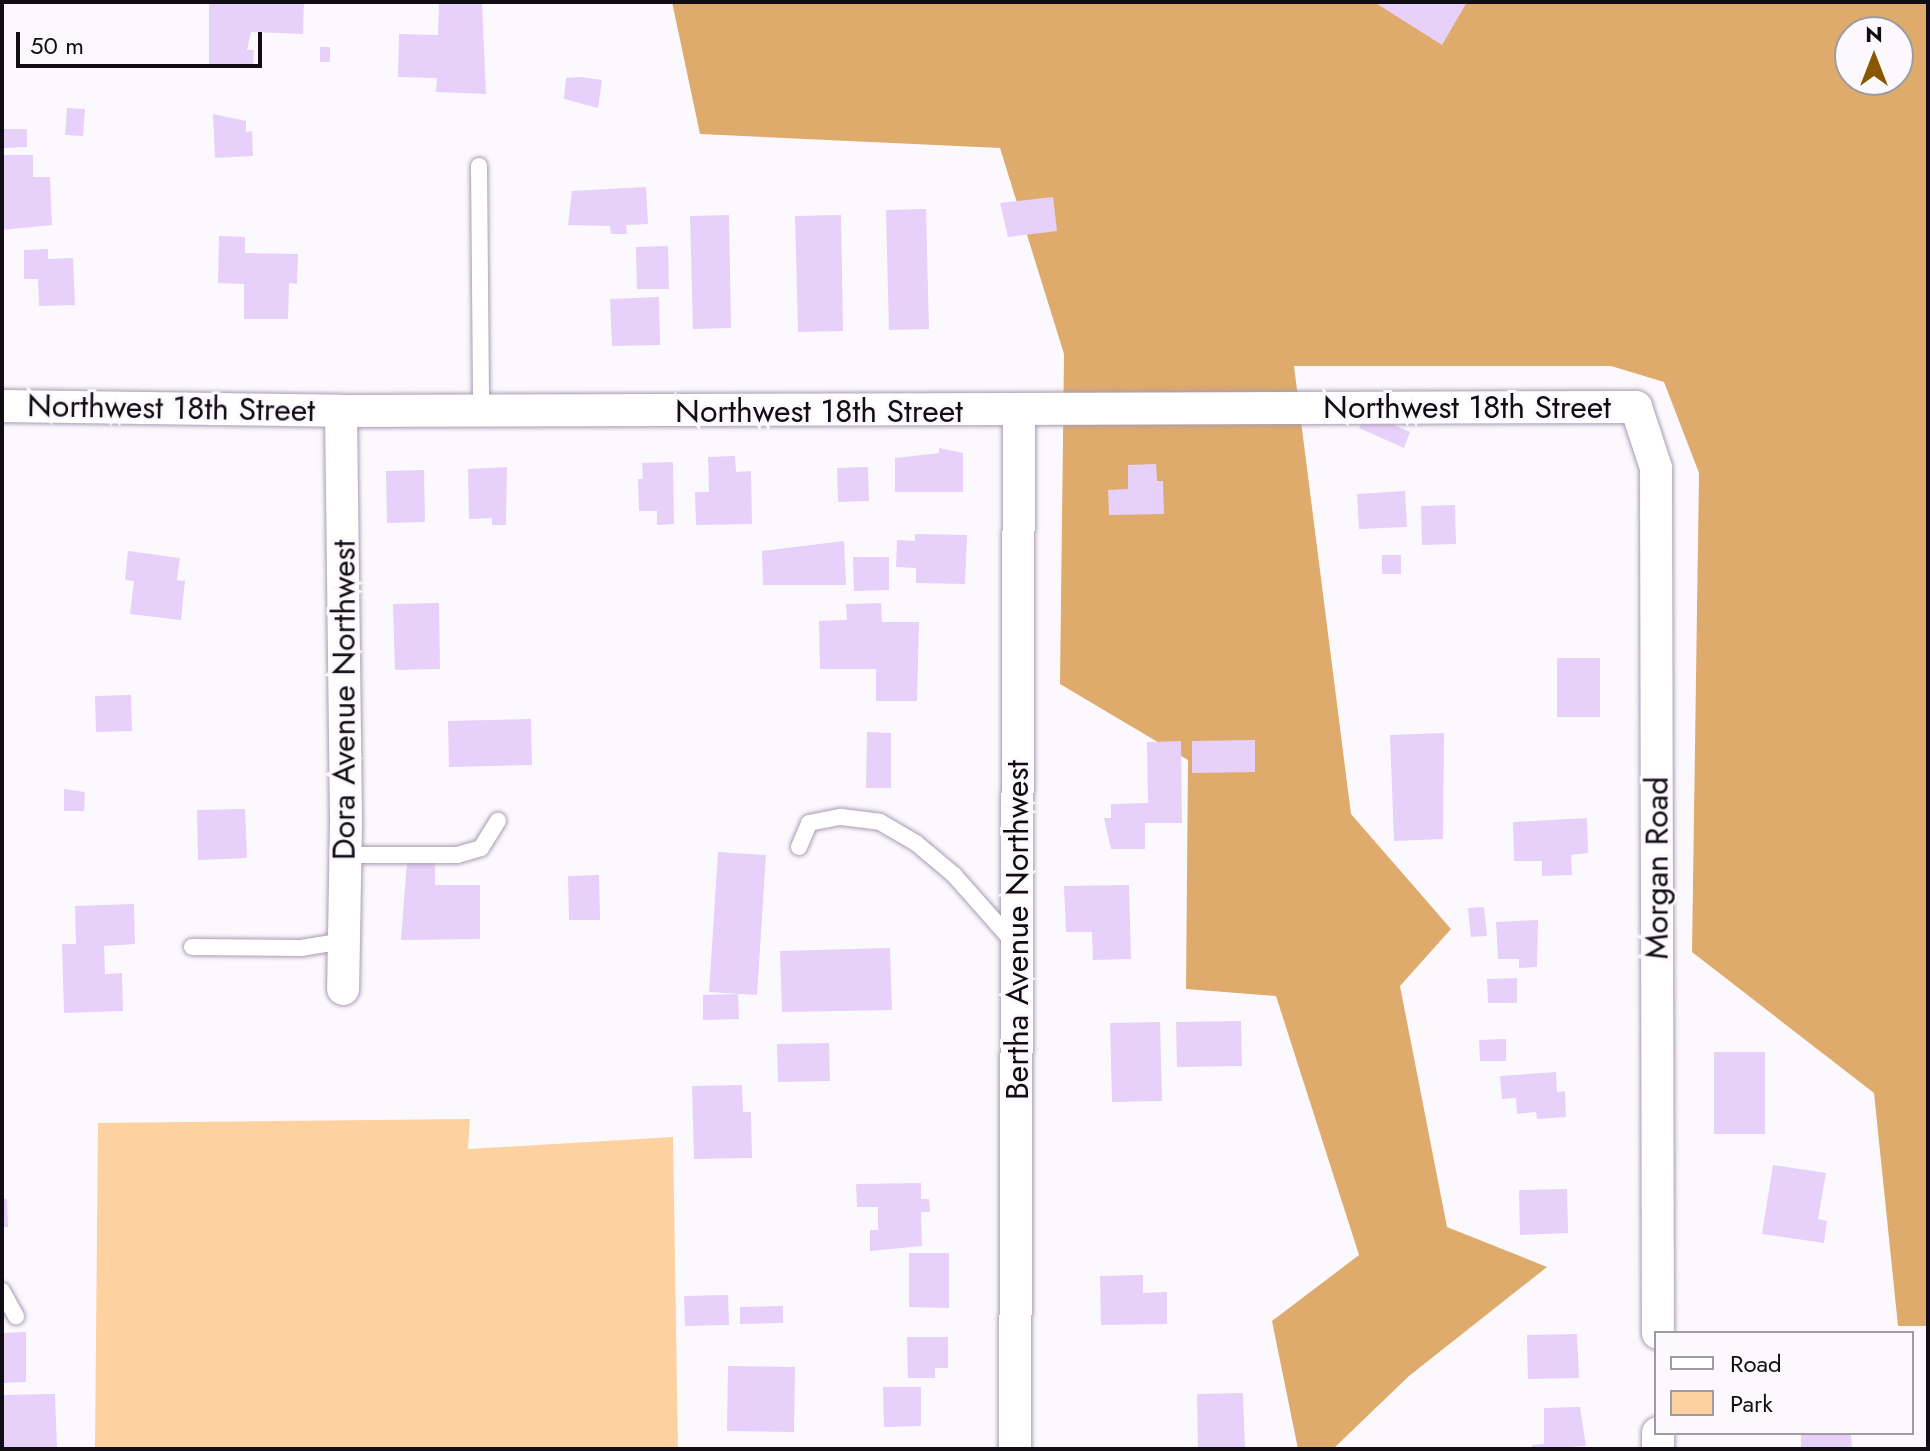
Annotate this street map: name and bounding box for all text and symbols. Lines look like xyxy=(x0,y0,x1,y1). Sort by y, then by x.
scale bar xyxy=(20,16,266,66)
north arrow xyxy=(1834,16,1914,96)
text: N xyxy=(1865,18,1883,50)
text: 50 m xyxy=(30,28,84,63)
street label: Northwest 18th Street xyxy=(27,386,315,430)
street label: Northwest 18th Street xyxy=(1323,388,1611,426)
street label: Northwest 18th Street xyxy=(675,392,963,430)
street label: Dora Avenue Northwest xyxy=(325,540,363,860)
street label: Bertha Avenue Northwest xyxy=(998,760,1036,1100)
street label: Morgan Road xyxy=(1638,777,1676,959)
legend xyxy=(1654,1331,1914,1435)
text: Road xyxy=(1730,1346,1782,1381)
text: Park xyxy=(1730,1386,1773,1421)

